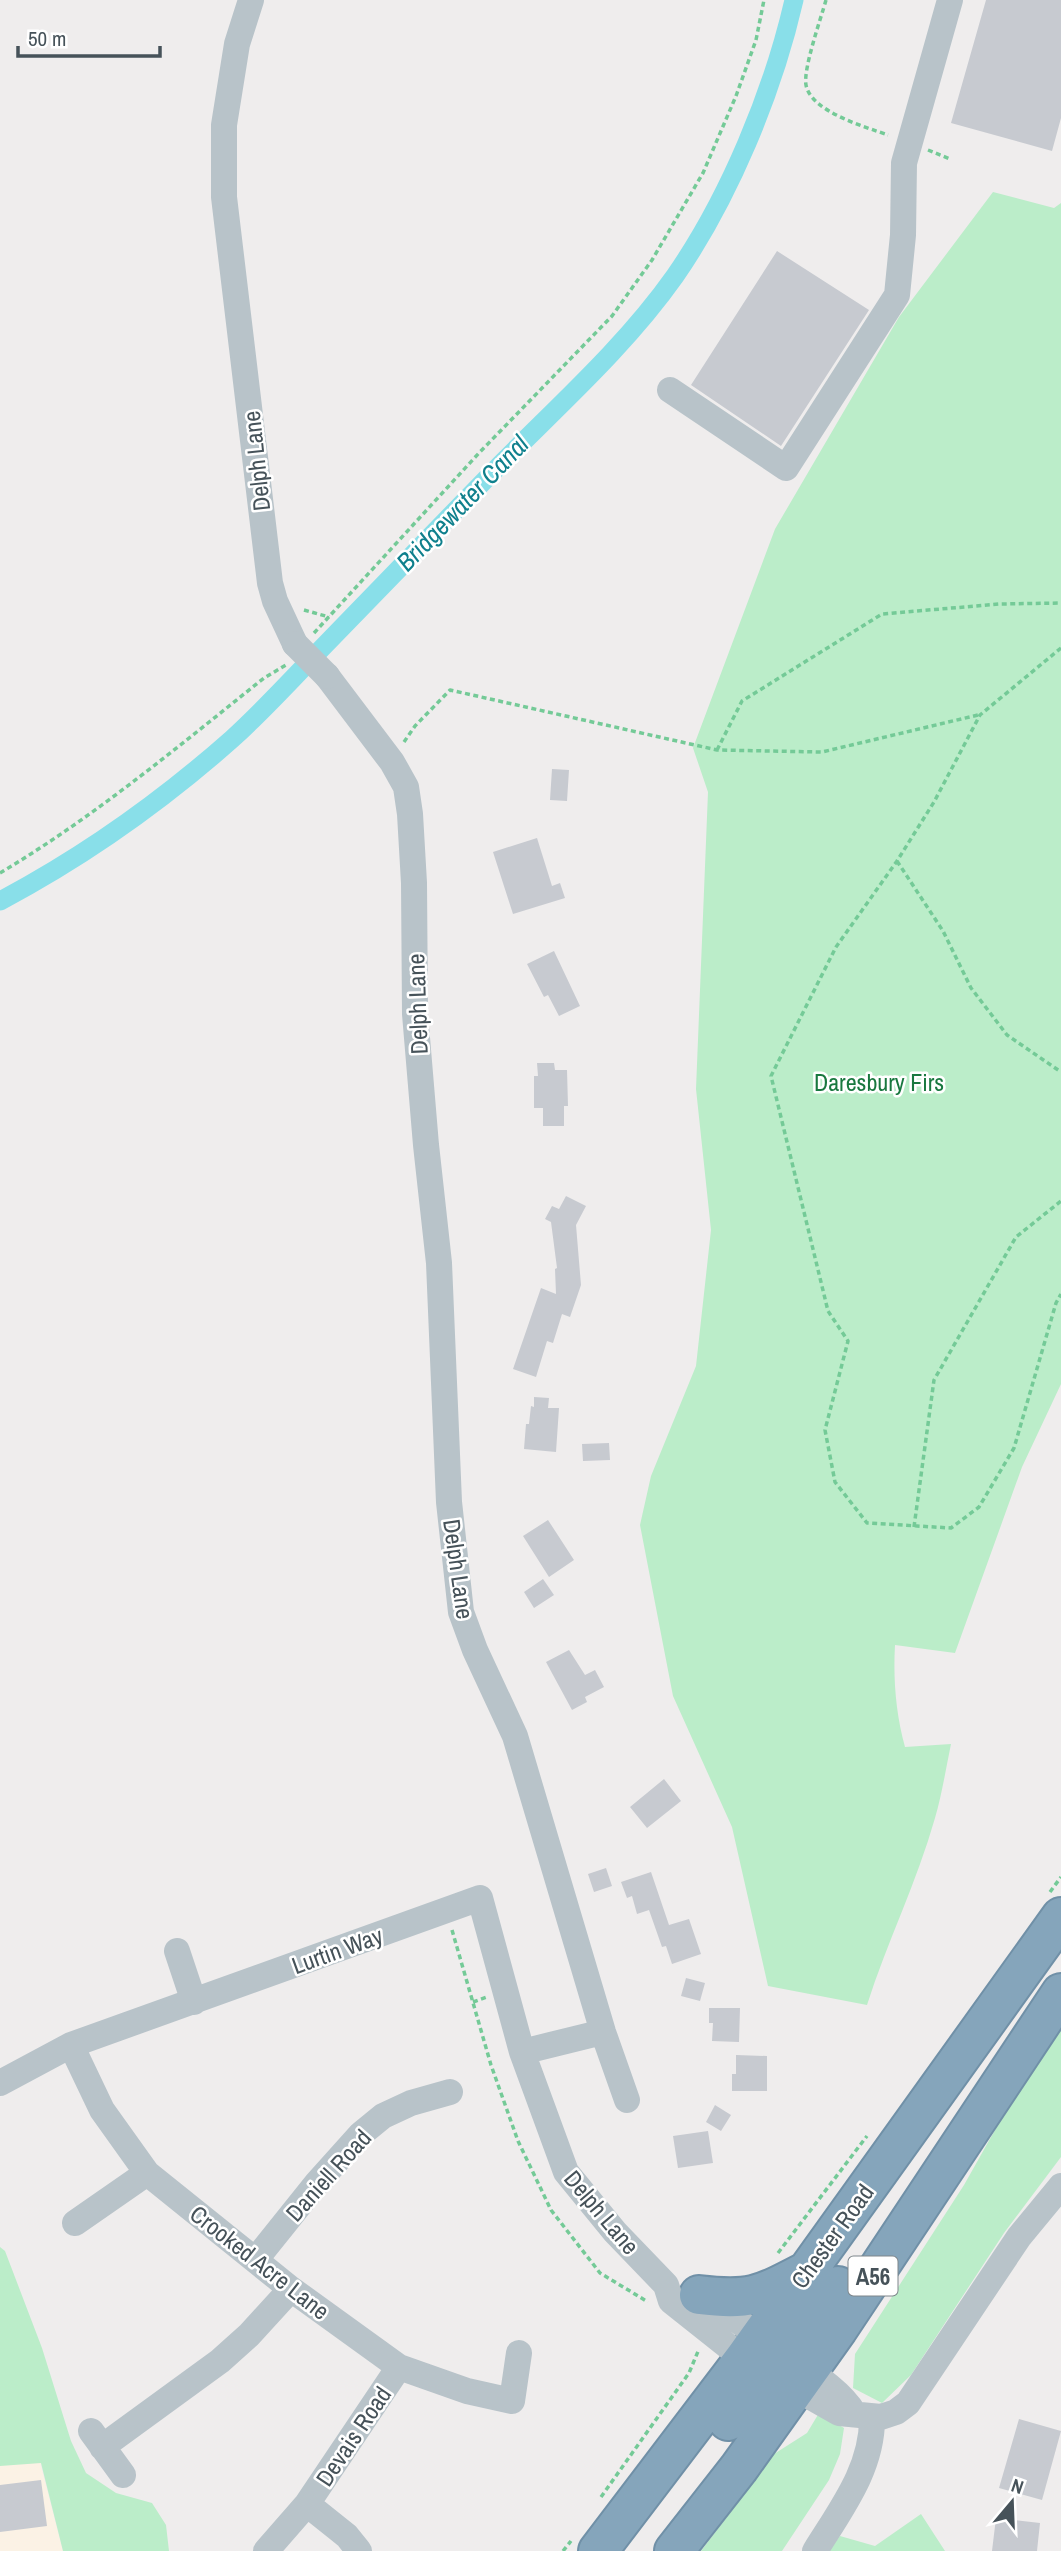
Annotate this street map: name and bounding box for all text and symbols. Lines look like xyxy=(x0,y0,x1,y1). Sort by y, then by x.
scale bar xyxy=(18,14,159,58)
text: 50 m xyxy=(28,24,66,53)
street label: Delph Lane xyxy=(235,409,277,513)
water label: Bridgewater Canal xyxy=(388,426,537,579)
street label: Delph Lane xyxy=(399,953,435,1055)
park label: Daresbury Firs xyxy=(814,1066,944,1098)
street label: Delph Lane xyxy=(436,1517,482,1621)
street label: Lurtin Way xyxy=(287,1919,387,1981)
street label: Daniell Road xyxy=(278,2122,378,2228)
street label: Delph Lane xyxy=(557,2163,647,2261)
street label: Chester Road xyxy=(783,2177,881,2295)
street label: Crooked Acre Lane xyxy=(184,2198,336,2326)
road number: A56 xyxy=(848,2256,898,2296)
street label: Devais Road xyxy=(308,2380,398,2492)
north arrow xyxy=(977,2467,1047,2537)
text: N xyxy=(1008,2472,1027,2500)

